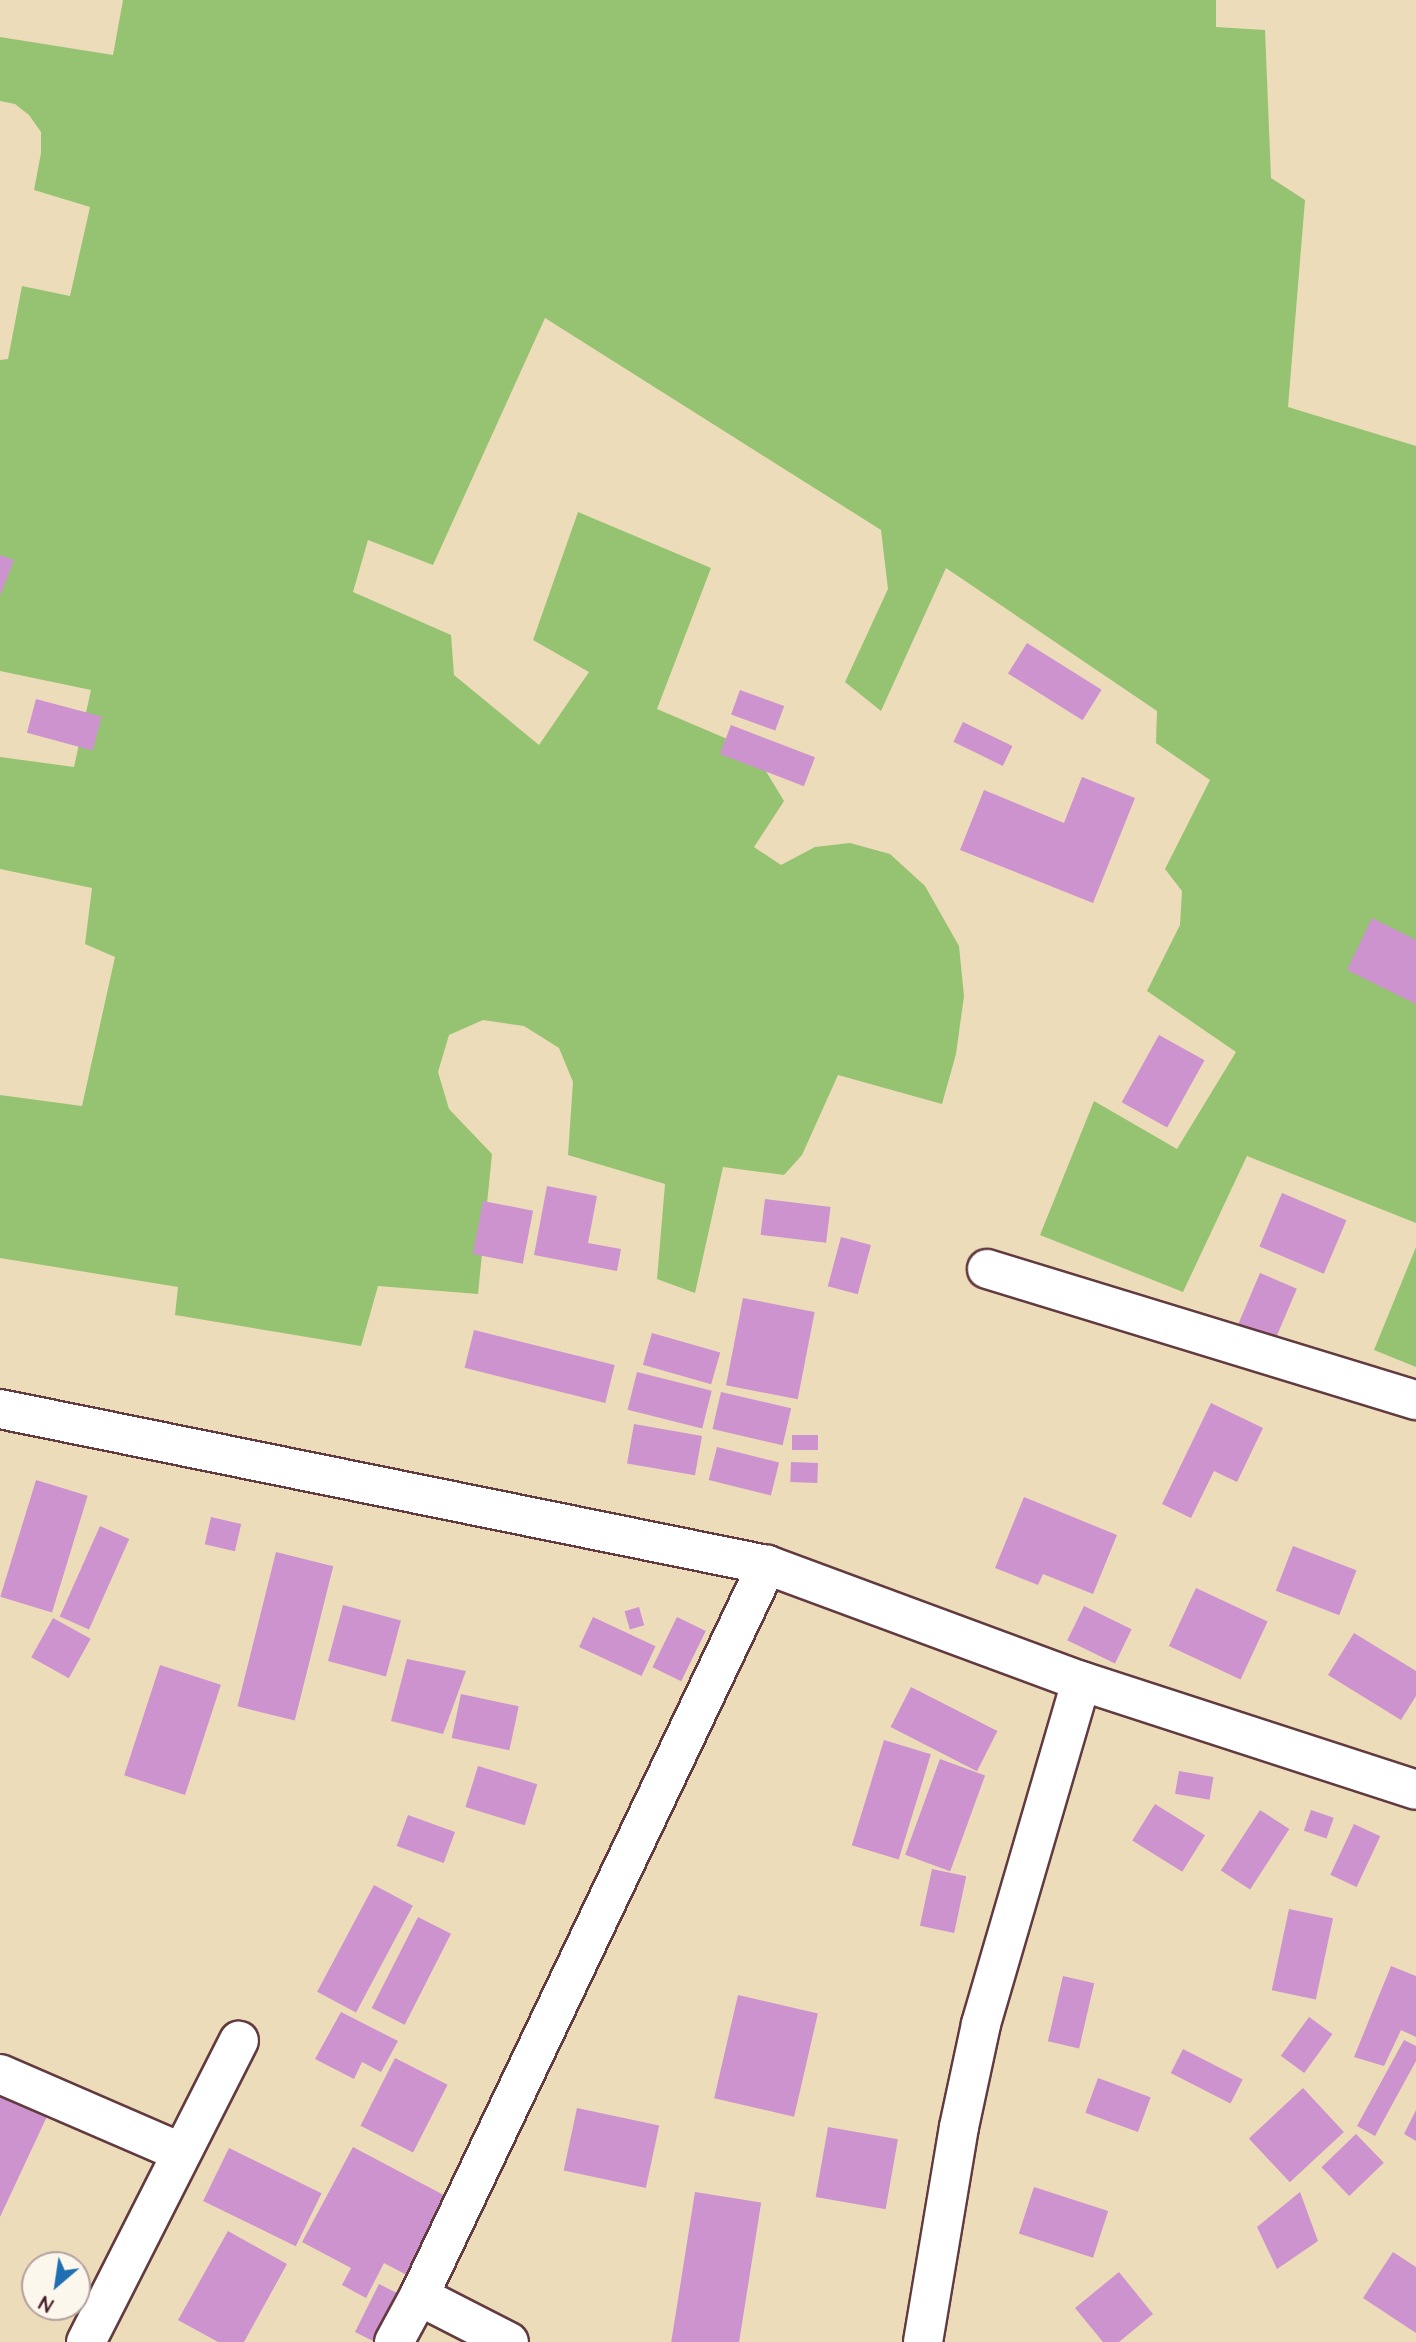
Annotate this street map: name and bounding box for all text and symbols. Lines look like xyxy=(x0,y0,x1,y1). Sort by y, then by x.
north arrow xyxy=(21,2251,91,2321)
text: N xyxy=(35,2288,58,2318)

